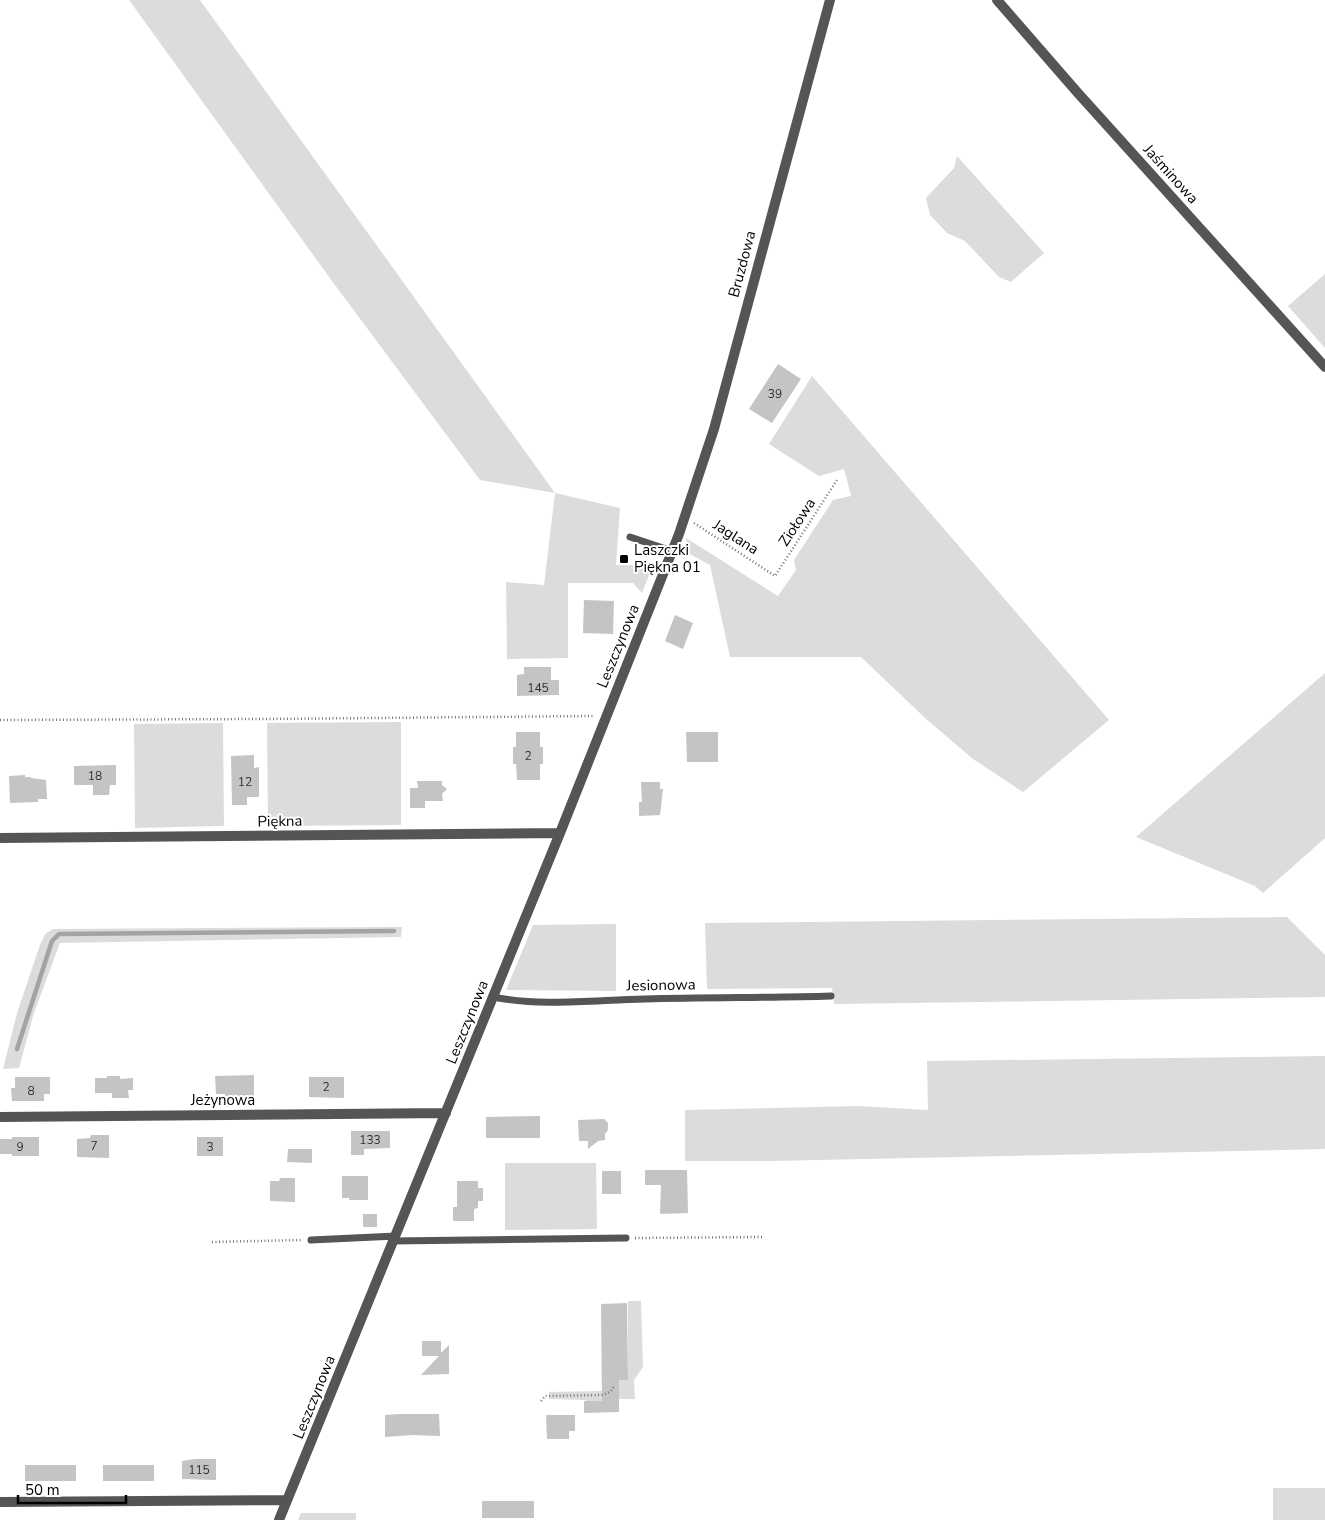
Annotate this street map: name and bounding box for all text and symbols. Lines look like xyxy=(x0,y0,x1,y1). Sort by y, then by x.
street label: Jaśminowa xyxy=(1138,139,1203,208)
street label: Bruzdowa xyxy=(724,229,760,299)
house number: 39 xyxy=(768,386,782,402)
street label: Ziołowa xyxy=(774,494,820,550)
street label: Jaglana xyxy=(709,514,763,559)
place label: Laszczki Piękna 01 xyxy=(634,540,701,577)
marker: Laszczki Piękna 01 xyxy=(618,553,630,565)
street label: Leszczynowa xyxy=(592,601,644,691)
house number: 145 xyxy=(527,680,549,696)
house number: 2 xyxy=(524,748,532,764)
house number: 18 xyxy=(88,768,102,784)
house number: 12 xyxy=(238,774,252,790)
street label: Piękna xyxy=(257,811,303,831)
street label: Jesionowa xyxy=(625,974,696,996)
street label: Leszczynowa xyxy=(441,977,493,1067)
house number: 2 xyxy=(322,1079,330,1095)
house number: 8 xyxy=(27,1083,35,1099)
street label: Jeżynowa xyxy=(190,1090,255,1110)
house number: 133 xyxy=(359,1132,381,1148)
house number: 7 xyxy=(90,1138,98,1154)
house number: 9 xyxy=(16,1139,24,1155)
house number: 3 xyxy=(206,1139,214,1155)
street label: Leszczynowa xyxy=(288,1352,340,1442)
house number: 115 xyxy=(188,1462,210,1478)
scale bar xyxy=(18,1472,125,1504)
text: 50 m xyxy=(25,1480,60,1500)

